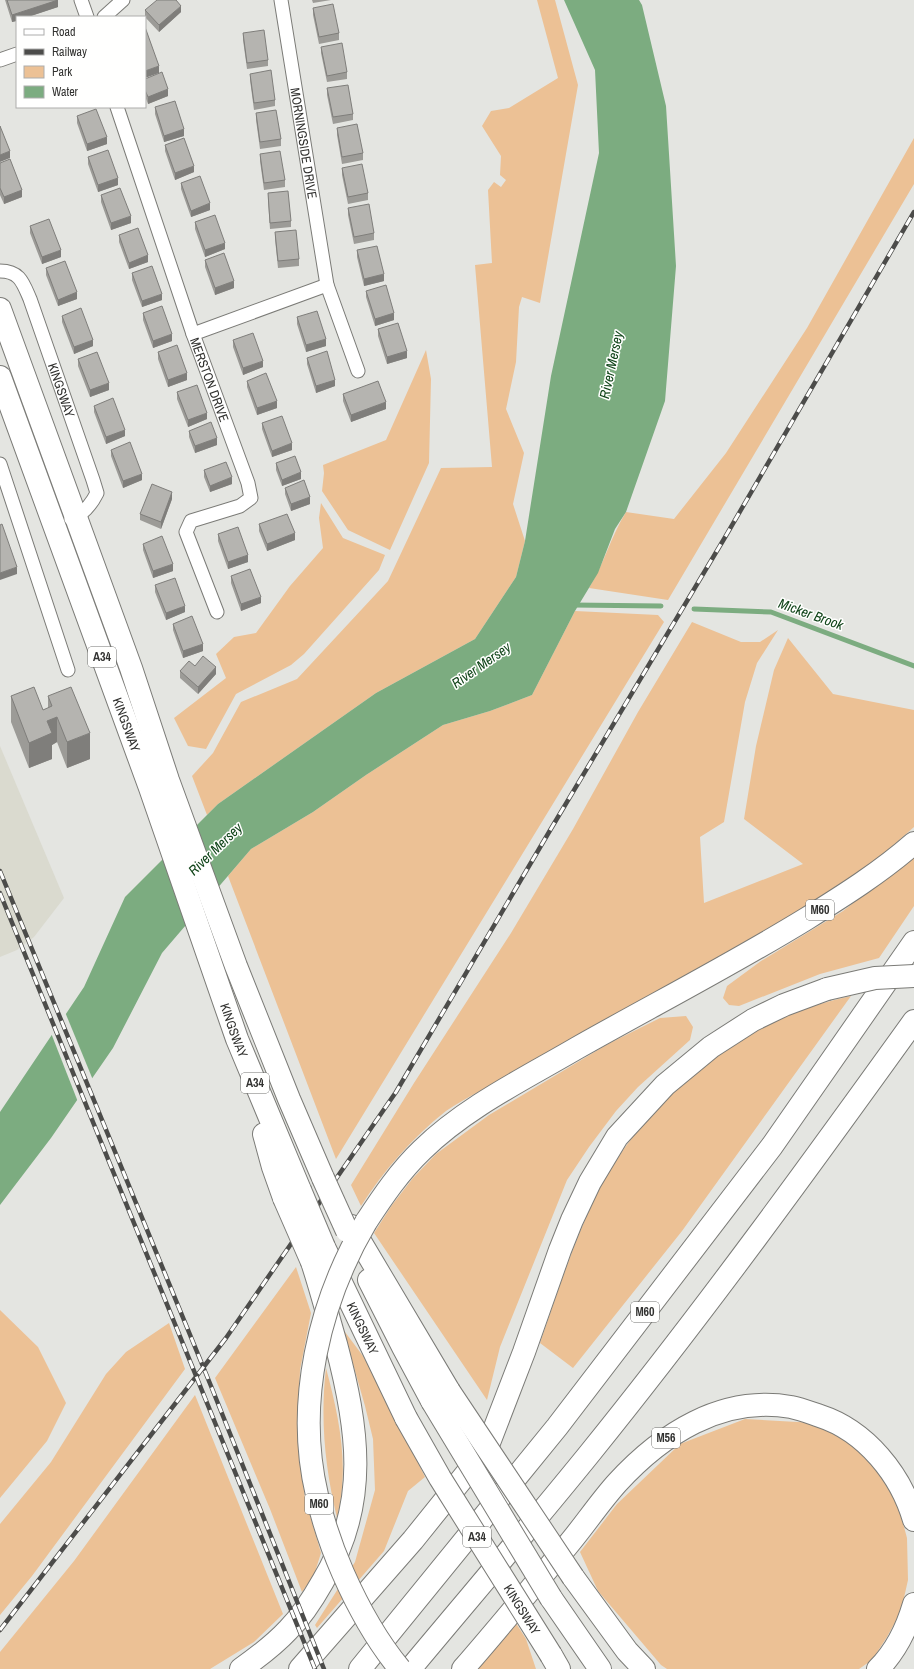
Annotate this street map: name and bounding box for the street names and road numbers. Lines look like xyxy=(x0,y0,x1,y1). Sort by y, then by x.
street label: MORNINGSIDE DRIVE xyxy=(286,87,321,200)
street label: MERSTON DRIVE xyxy=(186,335,233,424)
street label: KINGSWAY xyxy=(44,361,78,420)
road number: A34 xyxy=(88,647,116,667)
street label: KINGSWAY xyxy=(109,695,144,754)
road number: M60 xyxy=(806,900,834,920)
street label: KINGSWAY xyxy=(216,1001,252,1060)
road number: A34 xyxy=(241,1073,269,1093)
street label: KINGSWAY xyxy=(343,1299,382,1357)
road number: M60 xyxy=(631,1302,659,1322)
road number: M56 xyxy=(652,1428,680,1448)
road number: M60 xyxy=(305,1494,333,1514)
road number: A34 xyxy=(463,1527,491,1547)
street label: KINGSWAY xyxy=(500,1581,544,1638)

